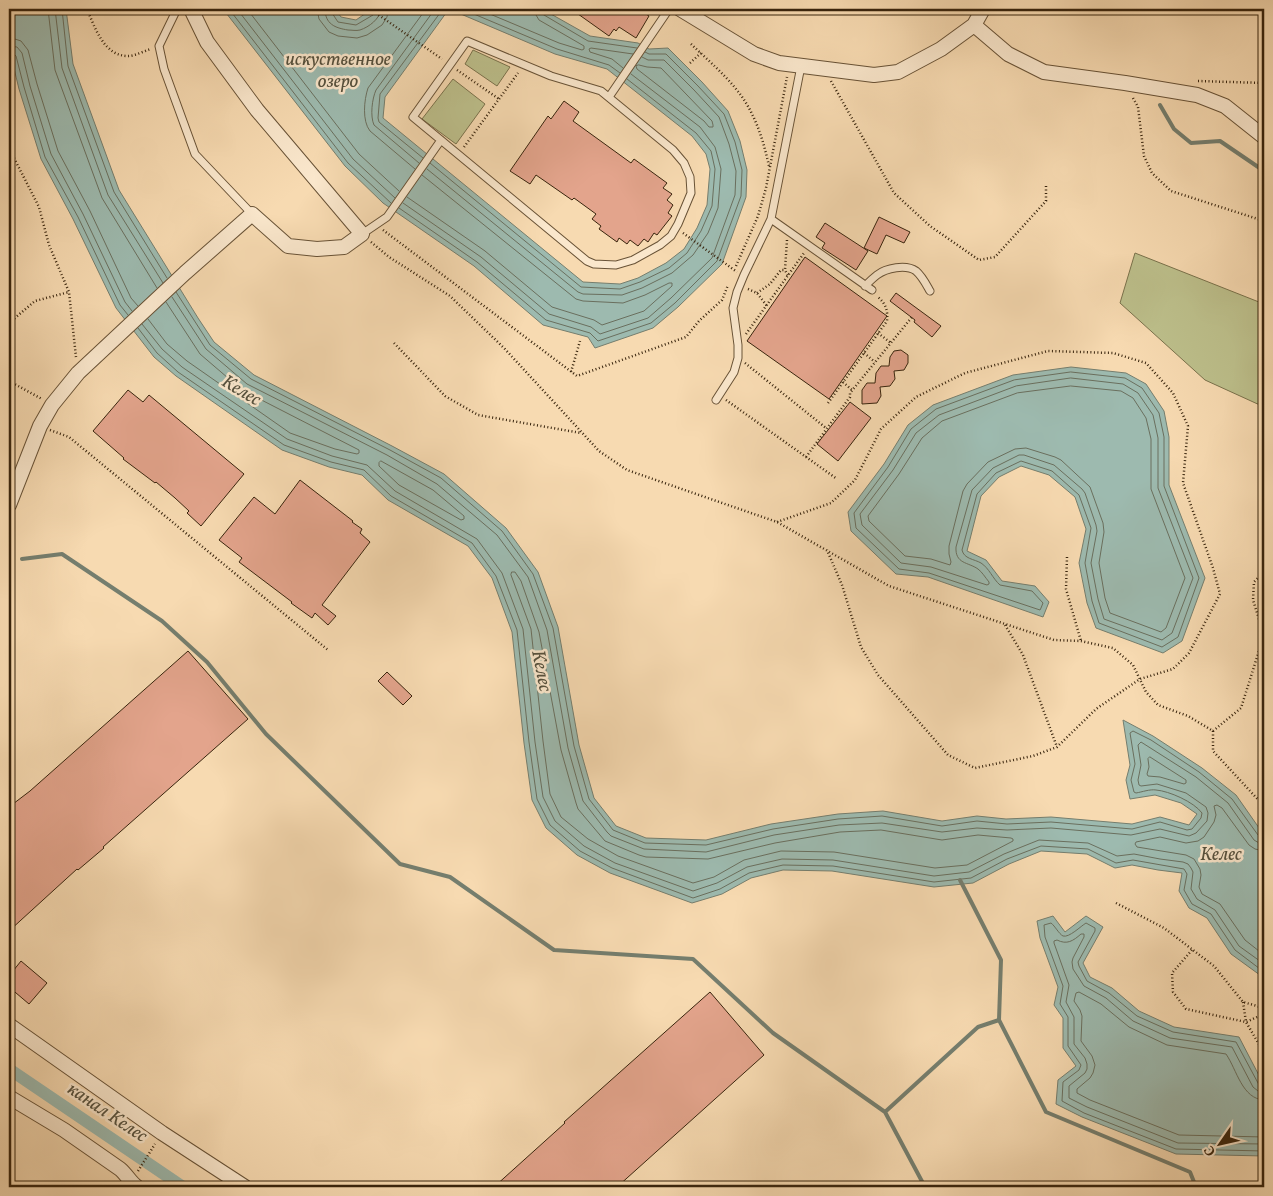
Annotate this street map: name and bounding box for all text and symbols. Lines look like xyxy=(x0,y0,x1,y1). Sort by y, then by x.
water label: искуственное озеро xyxy=(285,47,391,95)
water label: Келес xyxy=(216,369,266,413)
water label: Келес xyxy=(524,648,558,694)
water label: Келес xyxy=(1200,842,1242,868)
water label: канал Келес xyxy=(62,1077,152,1149)
north arrow xyxy=(1196,1118,1246,1168)
text: С xyxy=(1200,1141,1221,1159)

